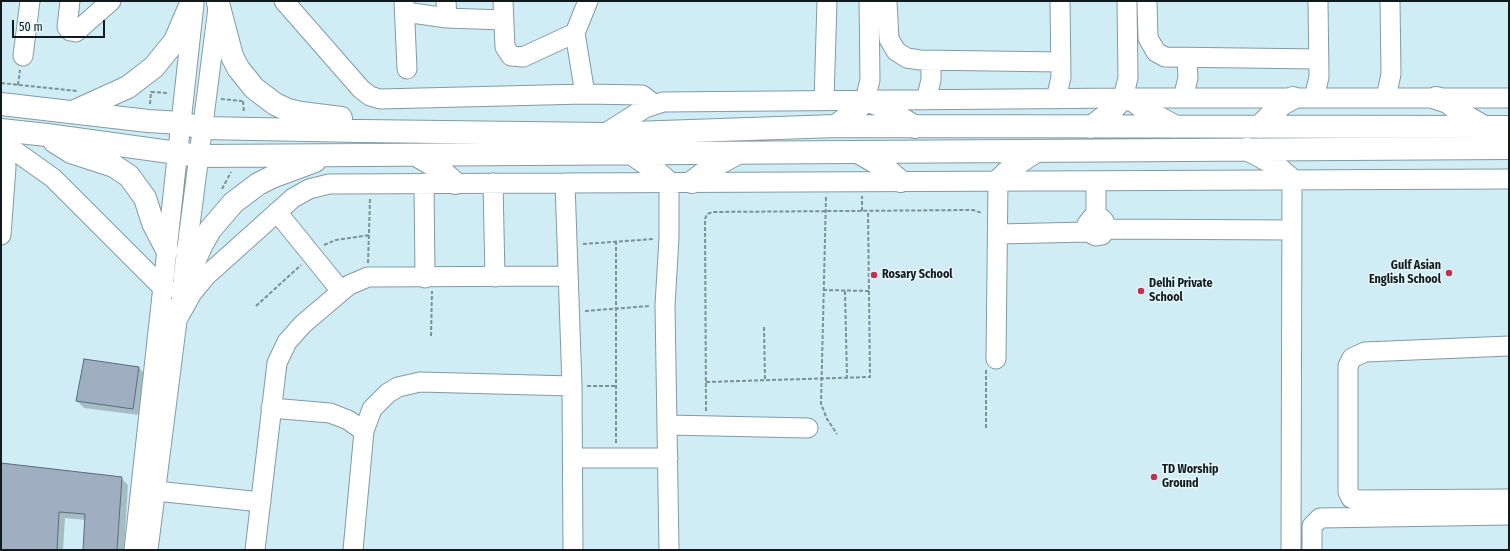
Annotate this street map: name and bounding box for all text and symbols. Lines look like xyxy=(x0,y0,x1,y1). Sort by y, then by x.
scale bar xyxy=(14,12,107,38)
text: 50 m xyxy=(19,20,43,34)
place label: Gulf Asian English School xyxy=(1369,259,1441,287)
place label: Rosary School xyxy=(882,268,953,282)
marker: Gulf Asian English School xyxy=(1444,268,1454,278)
marker: Rosary School xyxy=(869,270,879,280)
place label: Delhi Private School xyxy=(1149,277,1213,305)
marker: Delhi Private School xyxy=(1136,286,1146,296)
place label: TD Worship Ground xyxy=(1162,463,1219,491)
marker: TD Worship Ground xyxy=(1149,472,1159,482)

